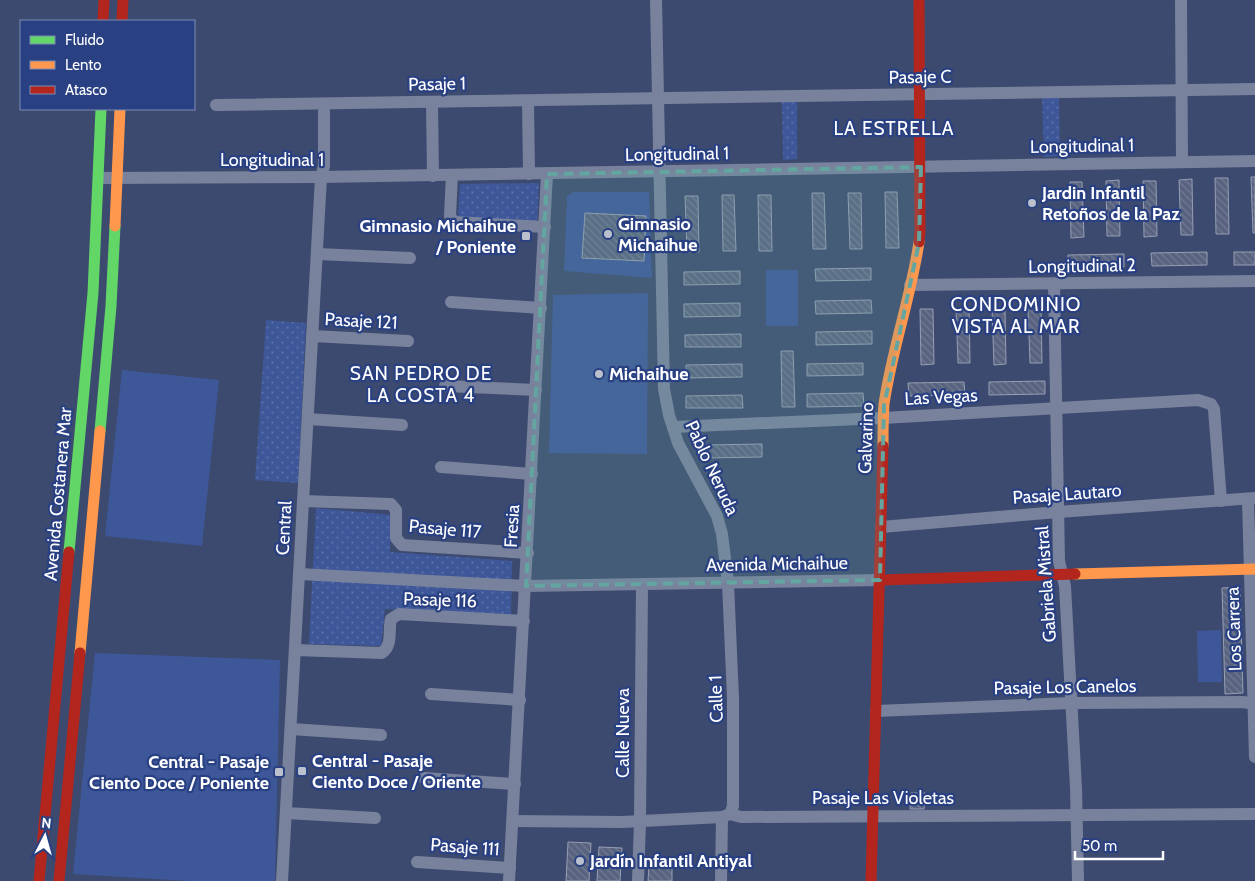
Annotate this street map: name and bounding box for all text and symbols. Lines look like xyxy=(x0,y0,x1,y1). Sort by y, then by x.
legend xyxy=(20,20,195,110)
text: Fluido xyxy=(65,31,104,49)
text: Lento xyxy=(65,56,102,74)
street label: Pasaje C xyxy=(888,65,952,89)
street label: Pasaje 1 xyxy=(408,72,466,96)
text: Atasco xyxy=(65,81,107,99)
district label: LA ESTRELLA xyxy=(834,117,954,140)
street label: Longitudinal 1 xyxy=(1030,134,1134,158)
street label: Longitudinal 1 xyxy=(625,142,729,166)
street label: Longitudinal 1 xyxy=(220,149,324,171)
place label: Jardin Infantil Retoños de la Paz xyxy=(1041,182,1180,225)
marker: Jardin Infantil Retoños de la Paz xyxy=(1026,197,1038,209)
place label: Gimnasio Michaihue xyxy=(618,213,698,256)
place label: Gimnasio Michaihue / Poniente xyxy=(359,215,516,258)
marker: Gimnasio Michaihue xyxy=(602,228,614,240)
marker: Gimnasio Michaihue / Poniente xyxy=(520,230,532,242)
street label: Longitudinal 2 xyxy=(1028,254,1136,278)
district label: CONDOMINIO VISTA AL MAR xyxy=(951,293,1081,338)
street label: Pasaje 121 xyxy=(324,308,398,334)
district label: SAN PEDRO DE LA COSTA 4 xyxy=(350,362,492,407)
place label: Michaihue xyxy=(609,363,689,385)
marker: Michaihue xyxy=(593,368,605,380)
street label: Las Vegas xyxy=(904,384,978,410)
street label: Galvarino xyxy=(854,402,878,474)
street label: Avenida Costanera Mar xyxy=(39,406,77,582)
street label: Pablo Neruda xyxy=(680,417,744,519)
street label: Pasaje Lautaro xyxy=(1012,479,1122,509)
street label: Central xyxy=(272,499,296,556)
street label: Fresia xyxy=(500,504,524,548)
street label: Pasaje 117 xyxy=(408,515,482,543)
street label: Gabriela Mistral xyxy=(1031,524,1061,643)
street label: Avenida Michaihue xyxy=(706,552,848,576)
street label: Los Carrera xyxy=(1222,586,1246,672)
street label: Pasaje 116 xyxy=(403,588,477,612)
street label: Calle 1 xyxy=(704,675,728,723)
street label: Pasaje Los Canelos xyxy=(994,675,1136,699)
street label: Calle Nueva xyxy=(612,688,634,778)
place label: Central - Pasaje Ciento Doce / Oriente xyxy=(312,750,481,793)
place label: Central - Pasaje Ciento Doce / Poniente xyxy=(89,751,269,794)
marker: Central - Pasaje Ciento Doce / Oriente xyxy=(296,765,308,777)
marker: Central - Pasaje Ciento Doce / Poniente xyxy=(273,766,285,778)
street label: Pasaje Las Violetas xyxy=(812,787,954,809)
north arrow xyxy=(20,811,70,861)
text: N xyxy=(40,814,52,833)
scale bar xyxy=(1075,828,1162,860)
street label: Pasaje 111 xyxy=(430,834,500,860)
text: 50 m xyxy=(1082,837,1117,855)
place label: Jardín Infantil Antiyal xyxy=(589,850,752,872)
marker: Jardín Infantil Antiyal xyxy=(574,855,586,867)

